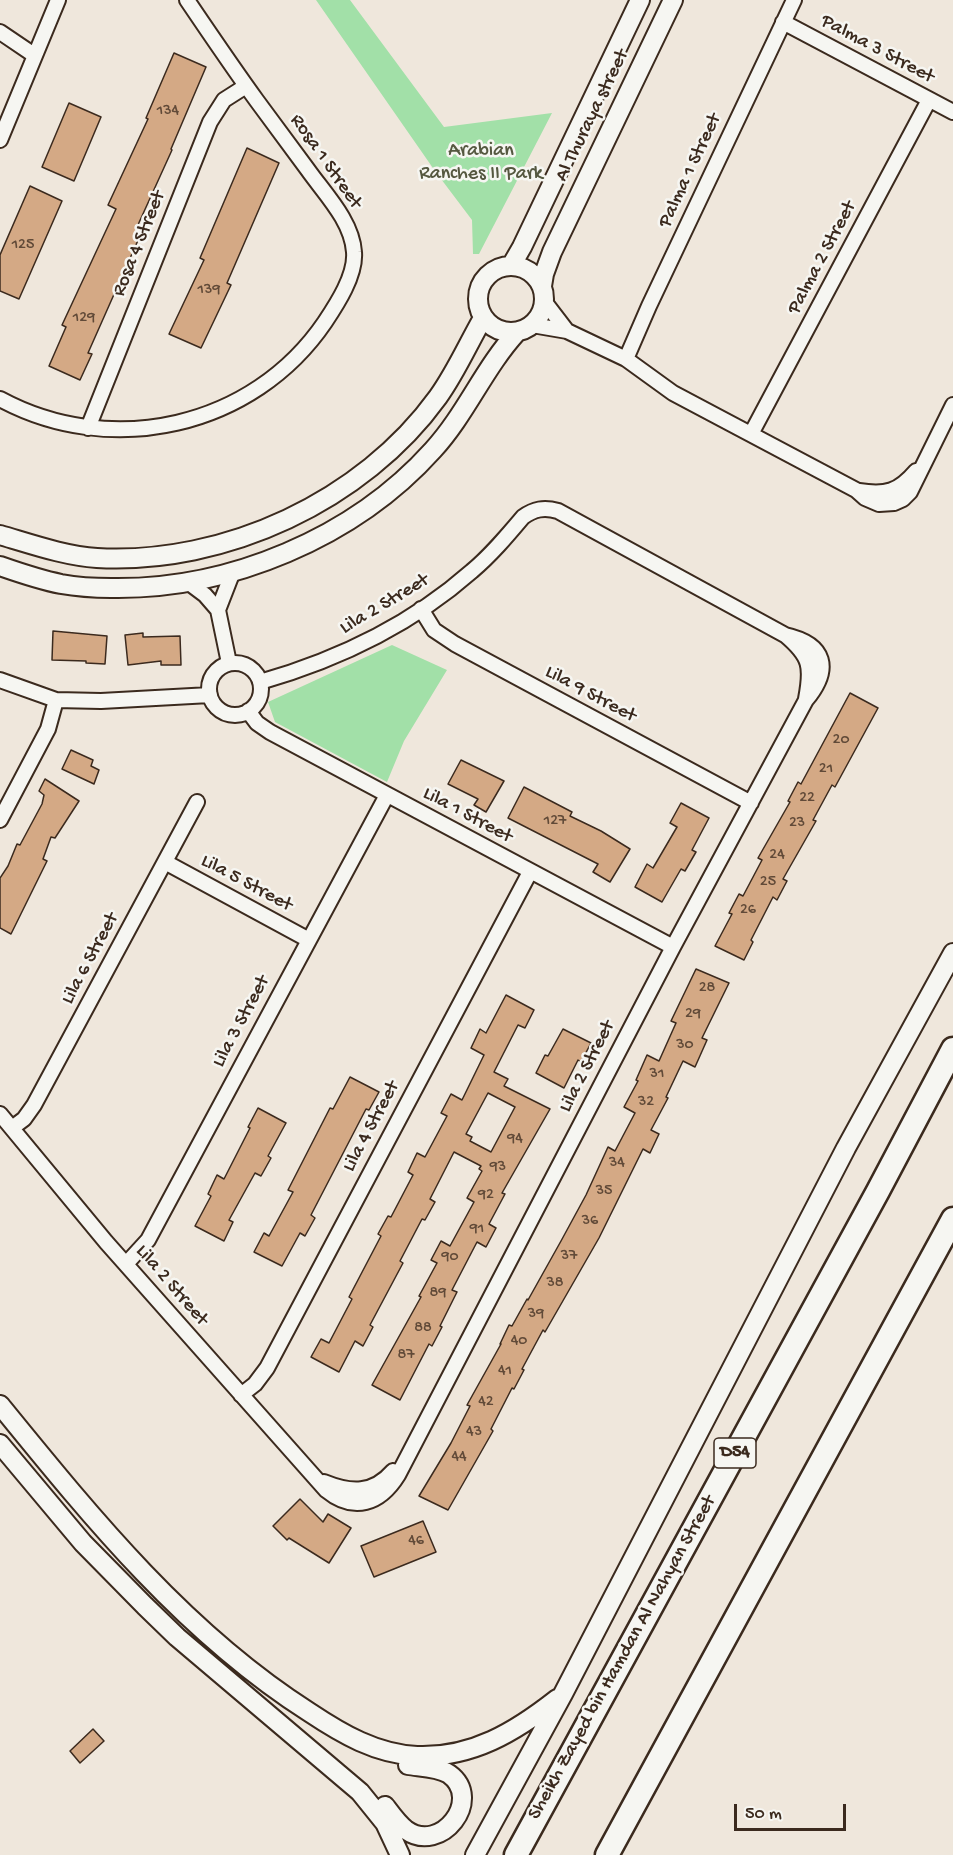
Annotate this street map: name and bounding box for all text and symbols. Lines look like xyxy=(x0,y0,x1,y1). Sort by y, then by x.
street label: Palma 3 Street xyxy=(816,10,938,90)
street label: Al Thuraya street xyxy=(551,46,635,186)
house number: 134 xyxy=(157,102,179,122)
street label: Rosa 1 Street xyxy=(284,110,366,214)
street label: Palma 1 Street xyxy=(654,110,728,232)
park label: Arabian Ranches II Park xyxy=(419,140,543,187)
street label: Rosa 4 Street xyxy=(108,188,172,300)
street label: Palma 2 Street xyxy=(783,197,863,319)
house number: 125 xyxy=(12,236,34,256)
house number: 139 xyxy=(198,281,220,301)
house number: 129 xyxy=(73,309,95,329)
street label: Lila 2 Street xyxy=(336,569,434,641)
street label: Lila 9 Street xyxy=(540,661,640,729)
house number: 20 xyxy=(833,731,849,751)
house number: 21 xyxy=(819,760,833,780)
street label: Lila 1 Street xyxy=(418,782,516,850)
house number: 22 xyxy=(799,789,815,809)
house number: 127 xyxy=(544,812,566,832)
house number: 23 xyxy=(789,814,805,834)
house number: 24 xyxy=(769,846,785,866)
street label: Lila 5 Street xyxy=(196,850,296,918)
house number: 25 xyxy=(760,873,776,893)
house number: 26 xyxy=(740,901,756,921)
street label: Lila 6 Street xyxy=(57,909,125,1009)
street label: Lila 3 Street xyxy=(208,972,276,1072)
house number: 28 xyxy=(699,979,715,999)
house number: 29 xyxy=(685,1005,701,1025)
street label: Lila 2 Street xyxy=(555,1017,621,1117)
house number: 30 xyxy=(676,1036,694,1056)
house number: 31 xyxy=(650,1065,664,1085)
street label: Lila 4 Street xyxy=(338,1077,406,1177)
house number: 32 xyxy=(638,1093,654,1113)
house number: 94 xyxy=(507,1130,523,1150)
house number: 34 xyxy=(609,1154,625,1174)
house number: 93 xyxy=(490,1158,506,1178)
house number: 35 xyxy=(596,1182,612,1202)
house number: 92 xyxy=(478,1186,494,1206)
house number: 36 xyxy=(582,1212,598,1232)
house number: 91 xyxy=(470,1220,484,1240)
street label: Lila 2 Street xyxy=(129,1240,213,1332)
house number: 37 xyxy=(561,1247,577,1267)
house number: 90 xyxy=(441,1248,459,1268)
house number: 38 xyxy=(546,1274,564,1294)
house number: 89 xyxy=(430,1284,446,1304)
house number: 39 xyxy=(528,1305,544,1325)
house number: 88 xyxy=(414,1319,432,1339)
house number: 40 xyxy=(511,1332,527,1352)
house number: 87 xyxy=(397,1346,415,1366)
house number: 41 xyxy=(498,1362,512,1382)
house number: 42 xyxy=(478,1393,494,1413)
house number: 43 xyxy=(466,1423,482,1443)
road number: D54 xyxy=(714,1438,756,1468)
house number: 44 xyxy=(451,1448,467,1468)
street label: Sheikh Zayed bin Hamdan Al Nahyan Street xyxy=(524,1492,722,1824)
house number: 46 xyxy=(408,1532,424,1552)
scale bar xyxy=(737,1792,850,1830)
text: 50 m xyxy=(745,1804,782,1825)

